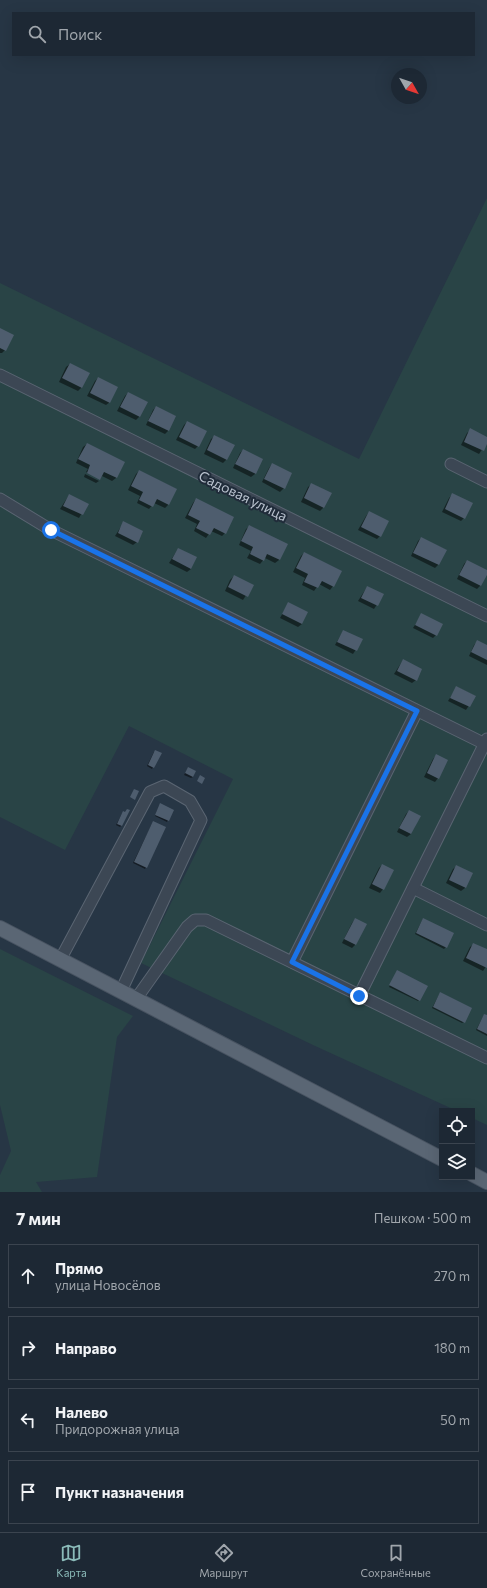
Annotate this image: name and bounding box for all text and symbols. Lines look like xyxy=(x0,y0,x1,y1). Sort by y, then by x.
search box xyxy=(12,12,475,56)
icon: search xyxy=(26,23,48,45)
text: Поиск xyxy=(58,25,102,43)
north arrow xyxy=(391,68,427,104)
street label: Садовая улица xyxy=(196,467,290,524)
route start xyxy=(42,521,60,539)
route end xyxy=(350,987,368,1005)
map controls xyxy=(439,1108,475,1180)
button: locate xyxy=(439,1108,475,1144)
button: layers xyxy=(439,1144,475,1180)
text: 7 мин xyxy=(16,1208,61,1229)
text: Пешком · 500 m xyxy=(374,1210,471,1226)
text: Прямо xyxy=(55,1259,103,1277)
icon: ahead xyxy=(17,1265,39,1287)
text: 270 m xyxy=(434,1268,470,1284)
text: улица Новосёлов xyxy=(55,1277,161,1293)
icon: right xyxy=(17,1337,39,1359)
text: Направо xyxy=(55,1339,117,1357)
text: 180 m xyxy=(434,1340,470,1356)
text: Налево xyxy=(55,1403,108,1421)
icon: left xyxy=(17,1409,39,1431)
text: 50 m xyxy=(440,1412,470,1428)
text: Придорожная улица xyxy=(55,1421,180,1437)
icon: arrive xyxy=(17,1481,39,1503)
text: Пункт назначения xyxy=(55,1483,184,1501)
tab: Карта xyxy=(56,1542,87,1579)
tab: Маршрут xyxy=(199,1542,248,1579)
tab: Сохранённые xyxy=(361,1542,431,1579)

